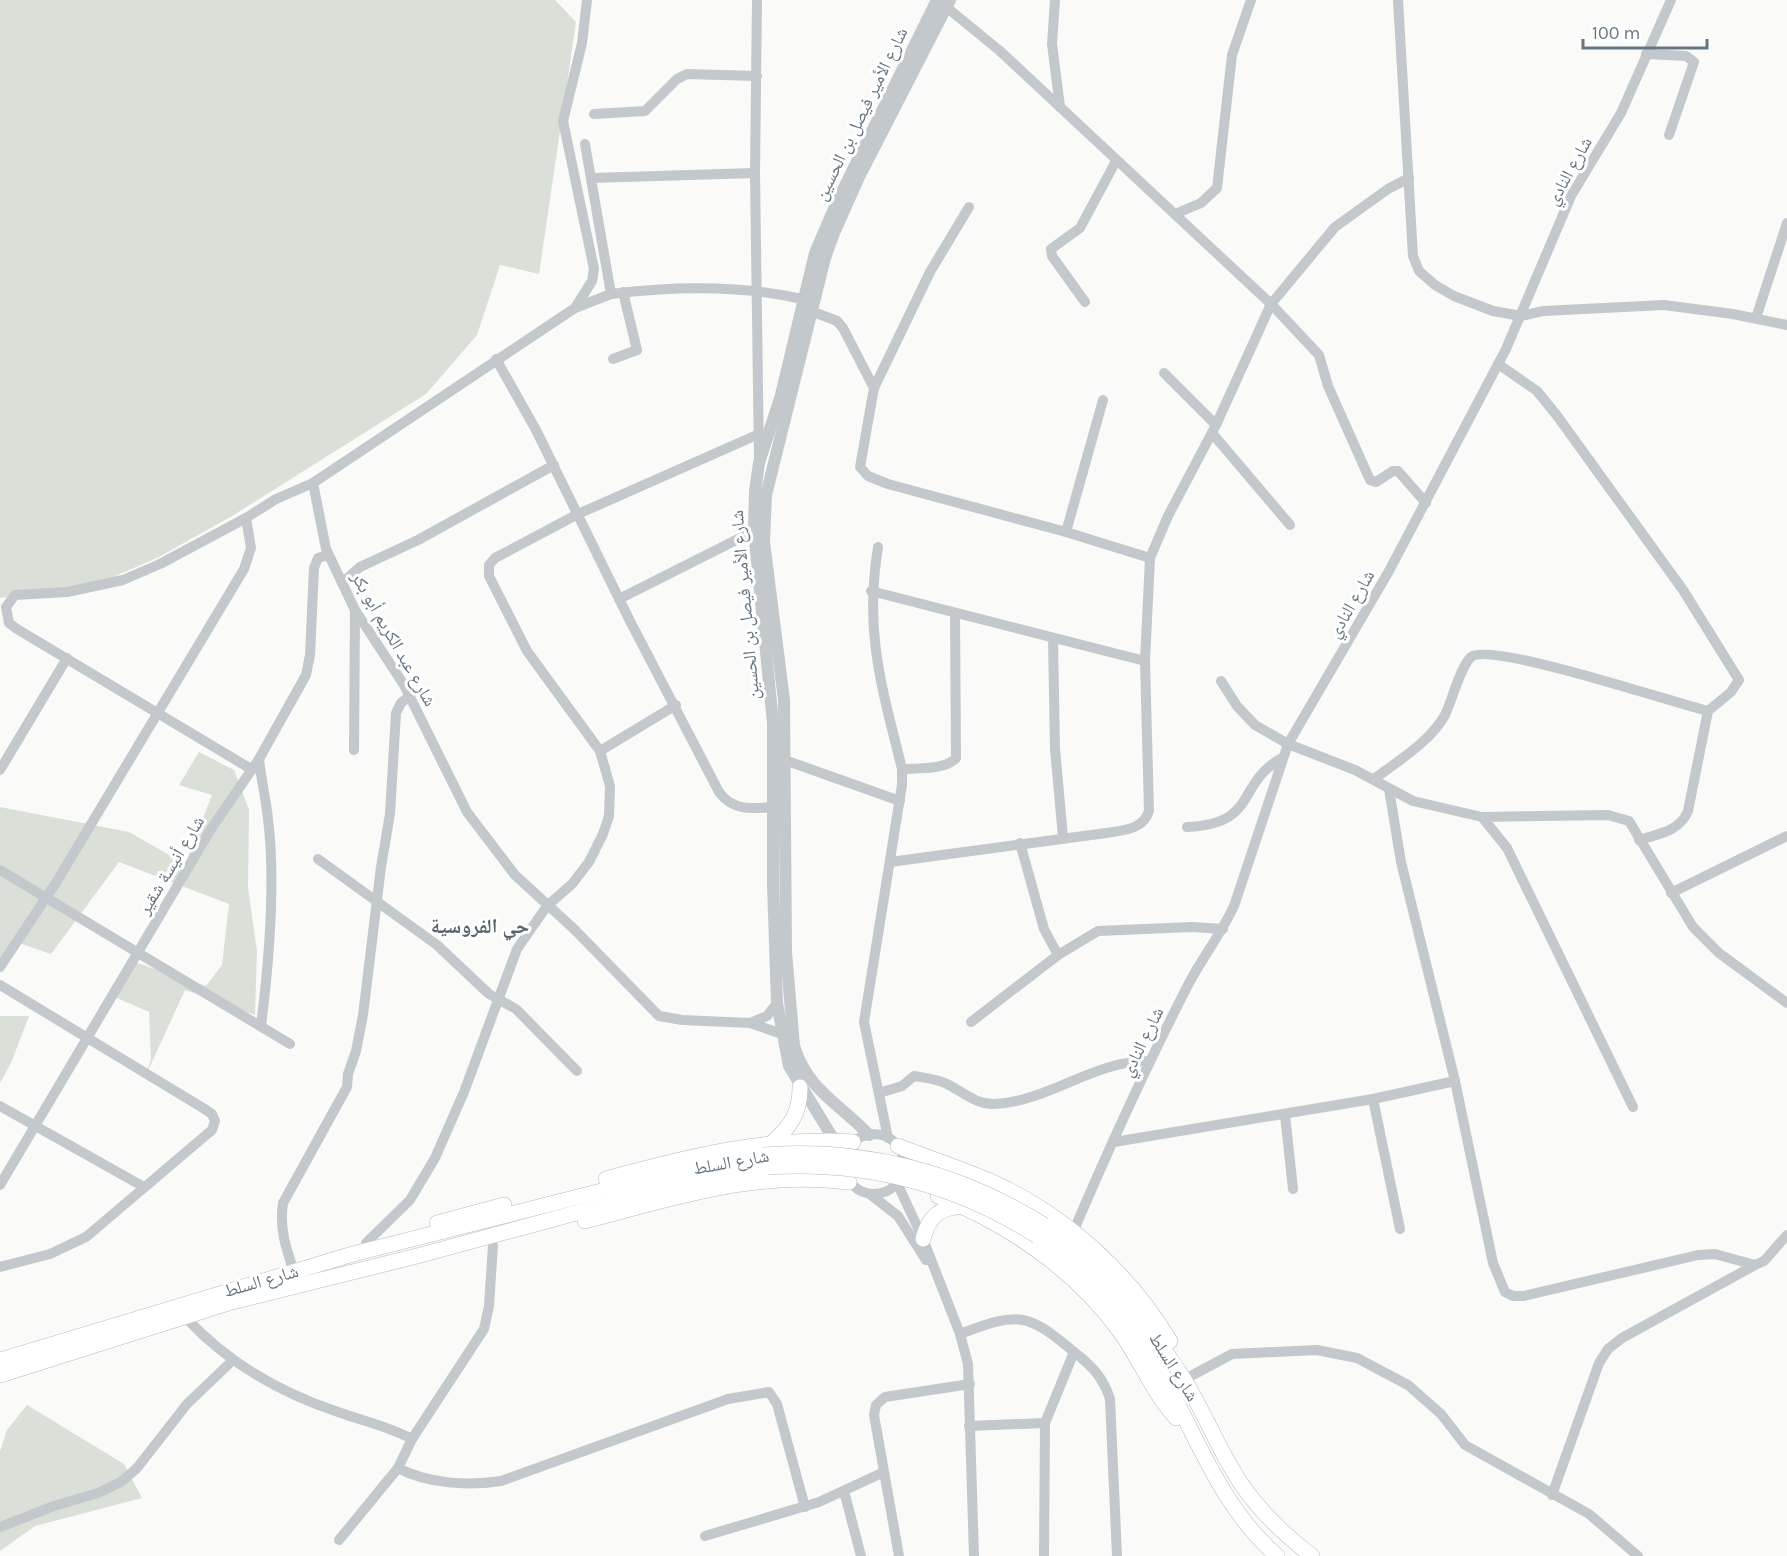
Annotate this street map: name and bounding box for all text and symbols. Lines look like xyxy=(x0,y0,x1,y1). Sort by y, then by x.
scale bar xyxy=(1583,12,1708,50)
text: 100 m xyxy=(1592,22,1640,44)
street label: شارع الأمير فيصل بن الحسين xyxy=(809,24,913,204)
street label: شارع النادي xyxy=(1541,133,1600,211)
street label: شارع الأمير فيصل بن الحسين xyxy=(726,509,764,701)
street label: شارع النادي xyxy=(1323,566,1382,644)
street label: شارع عبد الكريم أبو بكر xyxy=(345,567,441,711)
street label: شارع أنيسة شقير xyxy=(132,812,209,919)
district label: حي الفروسية xyxy=(431,915,529,941)
street label: شارع النادي xyxy=(1116,1003,1172,1082)
street label: شارع السلط xyxy=(691,1144,771,1180)
street label: شارع السلط xyxy=(221,1260,301,1302)
street label: شارع السلط xyxy=(1144,1329,1204,1405)

